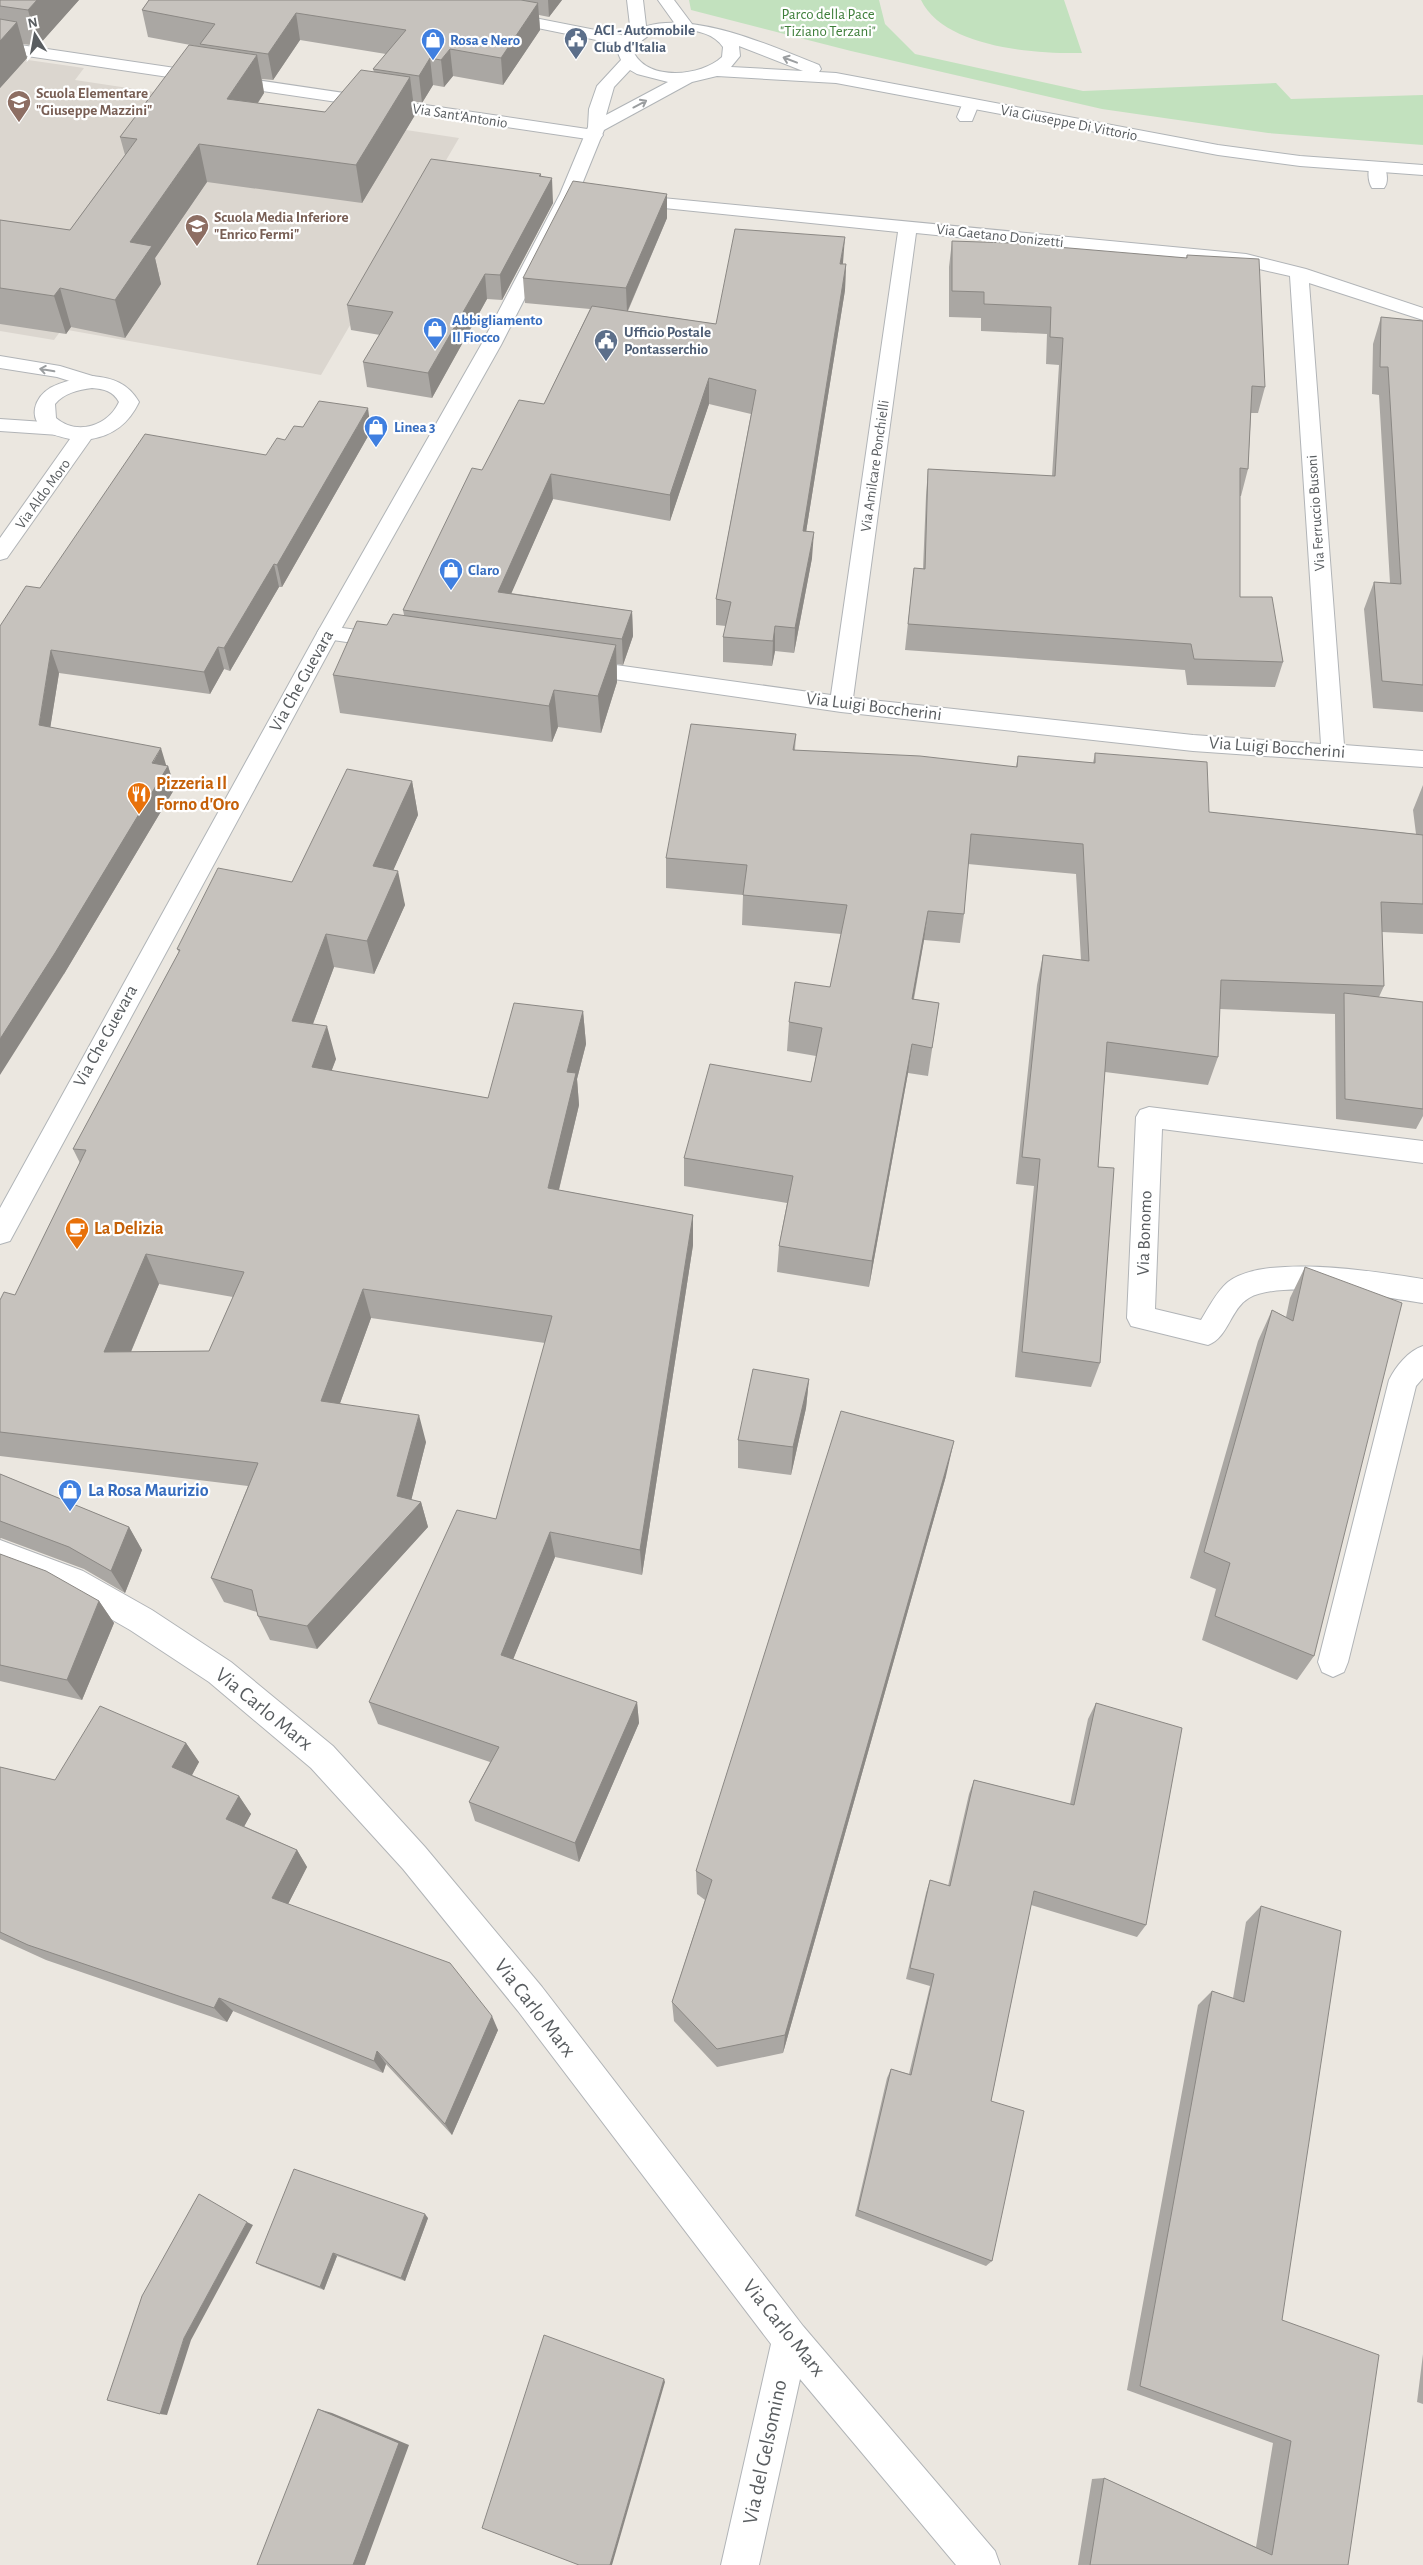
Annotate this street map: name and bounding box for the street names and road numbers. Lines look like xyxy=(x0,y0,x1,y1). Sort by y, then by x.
street label: Via Sant'Antonio xyxy=(411,101,509,131)
street label: Via Giuseppe Di Vittorio xyxy=(999,102,1139,144)
street label: Via Gaetano Donizetti xyxy=(936,222,1064,250)
street label: Via Amilcare Ponchielli xyxy=(858,399,892,533)
street label: Via Ferruccio Busoni xyxy=(1304,454,1328,572)
street label: Via Aldo Moro xyxy=(13,456,73,532)
street label: Via Che Guevara xyxy=(267,627,337,735)
street label: Via Luigi Boccherini xyxy=(805,690,943,724)
street label: Via Luigi Boccherini xyxy=(1208,734,1346,762)
street label: Via Che Guevara xyxy=(71,982,141,1090)
street label: Via Bonomo xyxy=(1135,1190,1155,1276)
street label: Via Carlo Marx xyxy=(212,1664,316,1754)
street label: Via Carlo Marx xyxy=(490,1955,580,2061)
street label: Via Carlo Marx xyxy=(739,2276,829,2380)
street label: Via del Gelsomino xyxy=(739,2378,791,2526)

